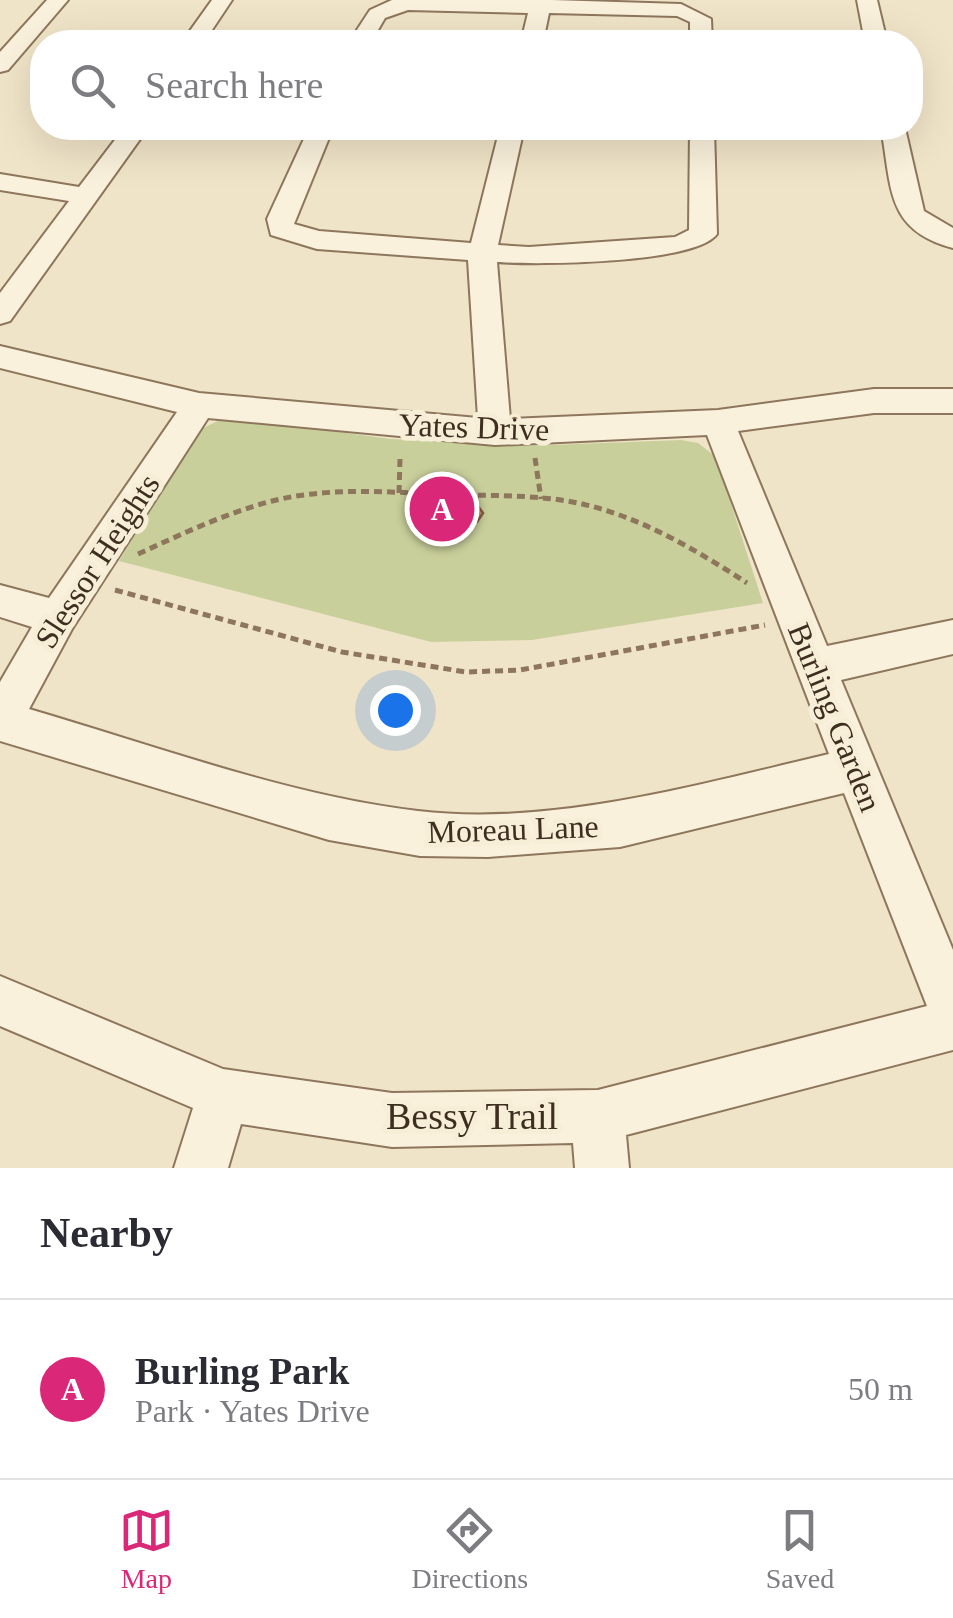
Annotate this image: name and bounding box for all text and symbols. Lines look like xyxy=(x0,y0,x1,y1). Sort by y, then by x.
search box xyxy=(30,30,923,140)
icon: search xyxy=(65,58,120,113)
text: Search here xyxy=(145,64,323,106)
street label: Yates Drive xyxy=(398,406,550,448)
street label: Slessor Heights xyxy=(27,467,167,655)
pin: A xyxy=(410,472,474,546)
street label: Burling Garden xyxy=(781,618,889,816)
your location xyxy=(370,685,421,736)
street label: Moreau Lane xyxy=(427,808,599,850)
street label: Bessy Trail xyxy=(386,1095,558,1137)
text: Nearby xyxy=(40,1210,173,1256)
text: Burling Park xyxy=(135,1350,349,1392)
text: A xyxy=(61,1371,84,1407)
text: 50 m xyxy=(848,1371,913,1407)
text: Park · Yates Drive xyxy=(135,1393,370,1429)
tab: Map xyxy=(119,1503,174,1595)
tab: Directions xyxy=(411,1503,528,1595)
tab: Saved xyxy=(766,1503,834,1595)

